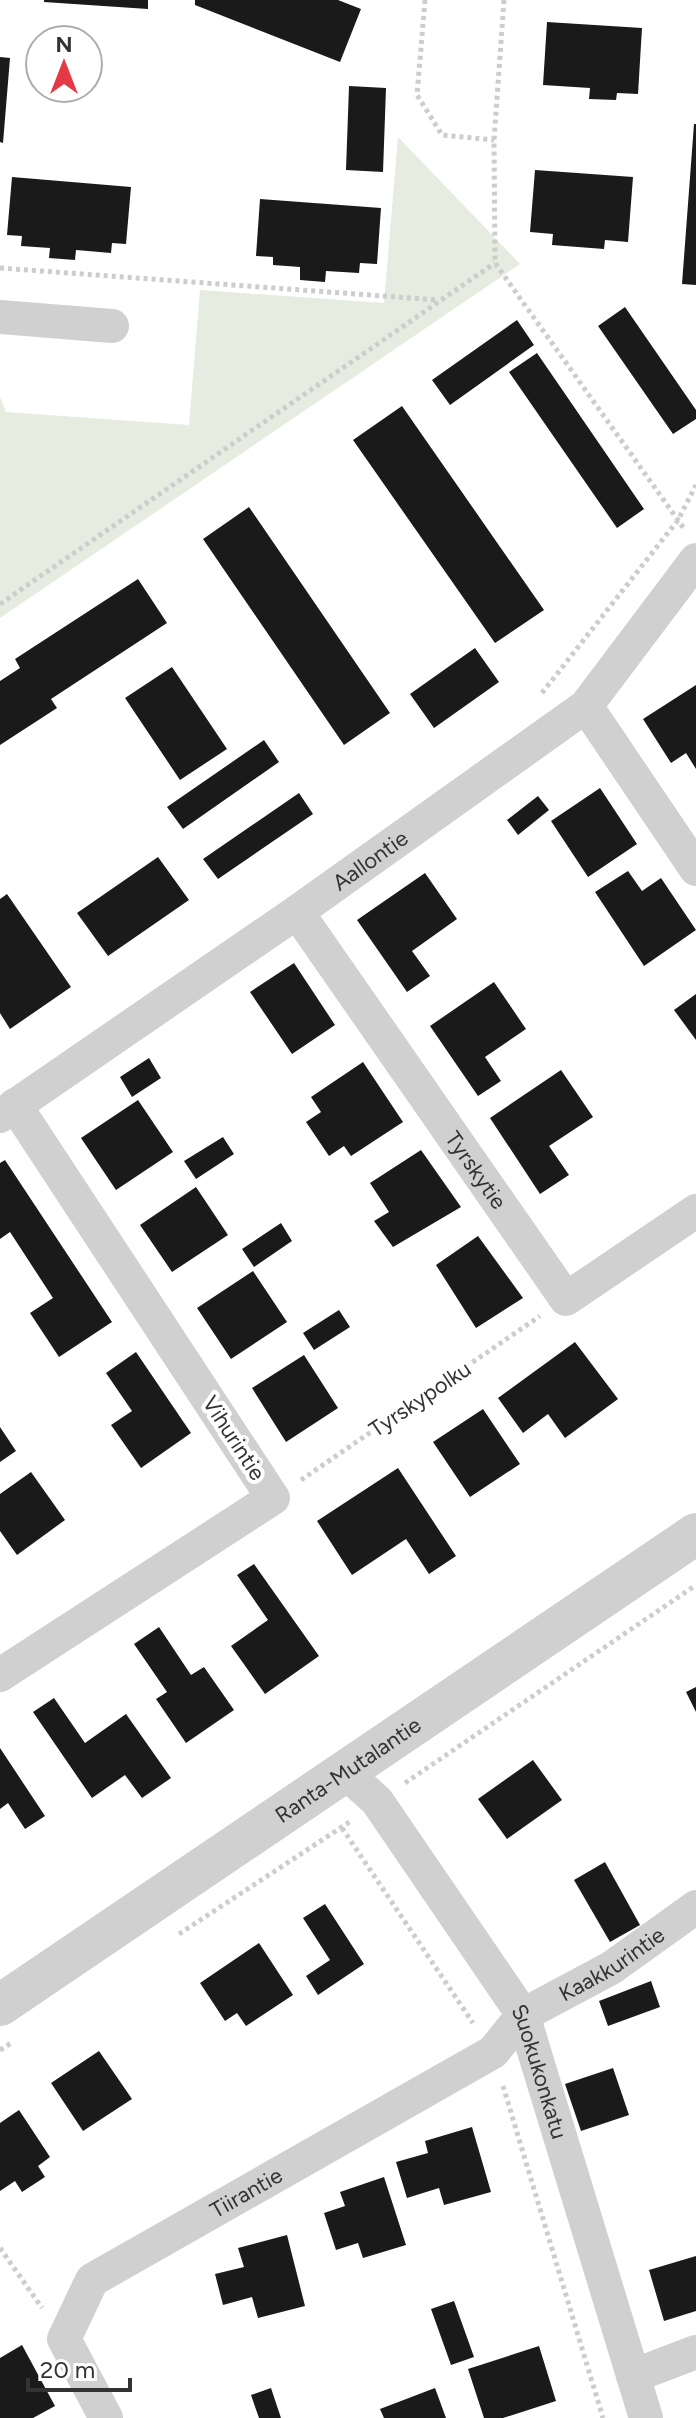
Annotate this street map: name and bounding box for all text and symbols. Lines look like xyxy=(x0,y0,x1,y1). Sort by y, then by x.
north arrow xyxy=(24,24,104,104)
text: N xyxy=(55,31,73,58)
street label: Aallontie xyxy=(327,824,413,896)
street label: Tyrskytie xyxy=(440,1126,513,1214)
street label: Tyrskypolku xyxy=(364,1355,476,1443)
street label: Vihurintie xyxy=(197,1391,271,1485)
street label: Ranta-Mutalantie xyxy=(270,1711,426,1828)
street label: Kaakkurintie xyxy=(554,1921,670,2007)
street label: Suokukonkatu xyxy=(506,1999,574,2142)
street label: Tiirantie xyxy=(205,2161,287,2224)
scale bar xyxy=(28,2342,130,2392)
text: 20 m xyxy=(40,2355,95,2384)

